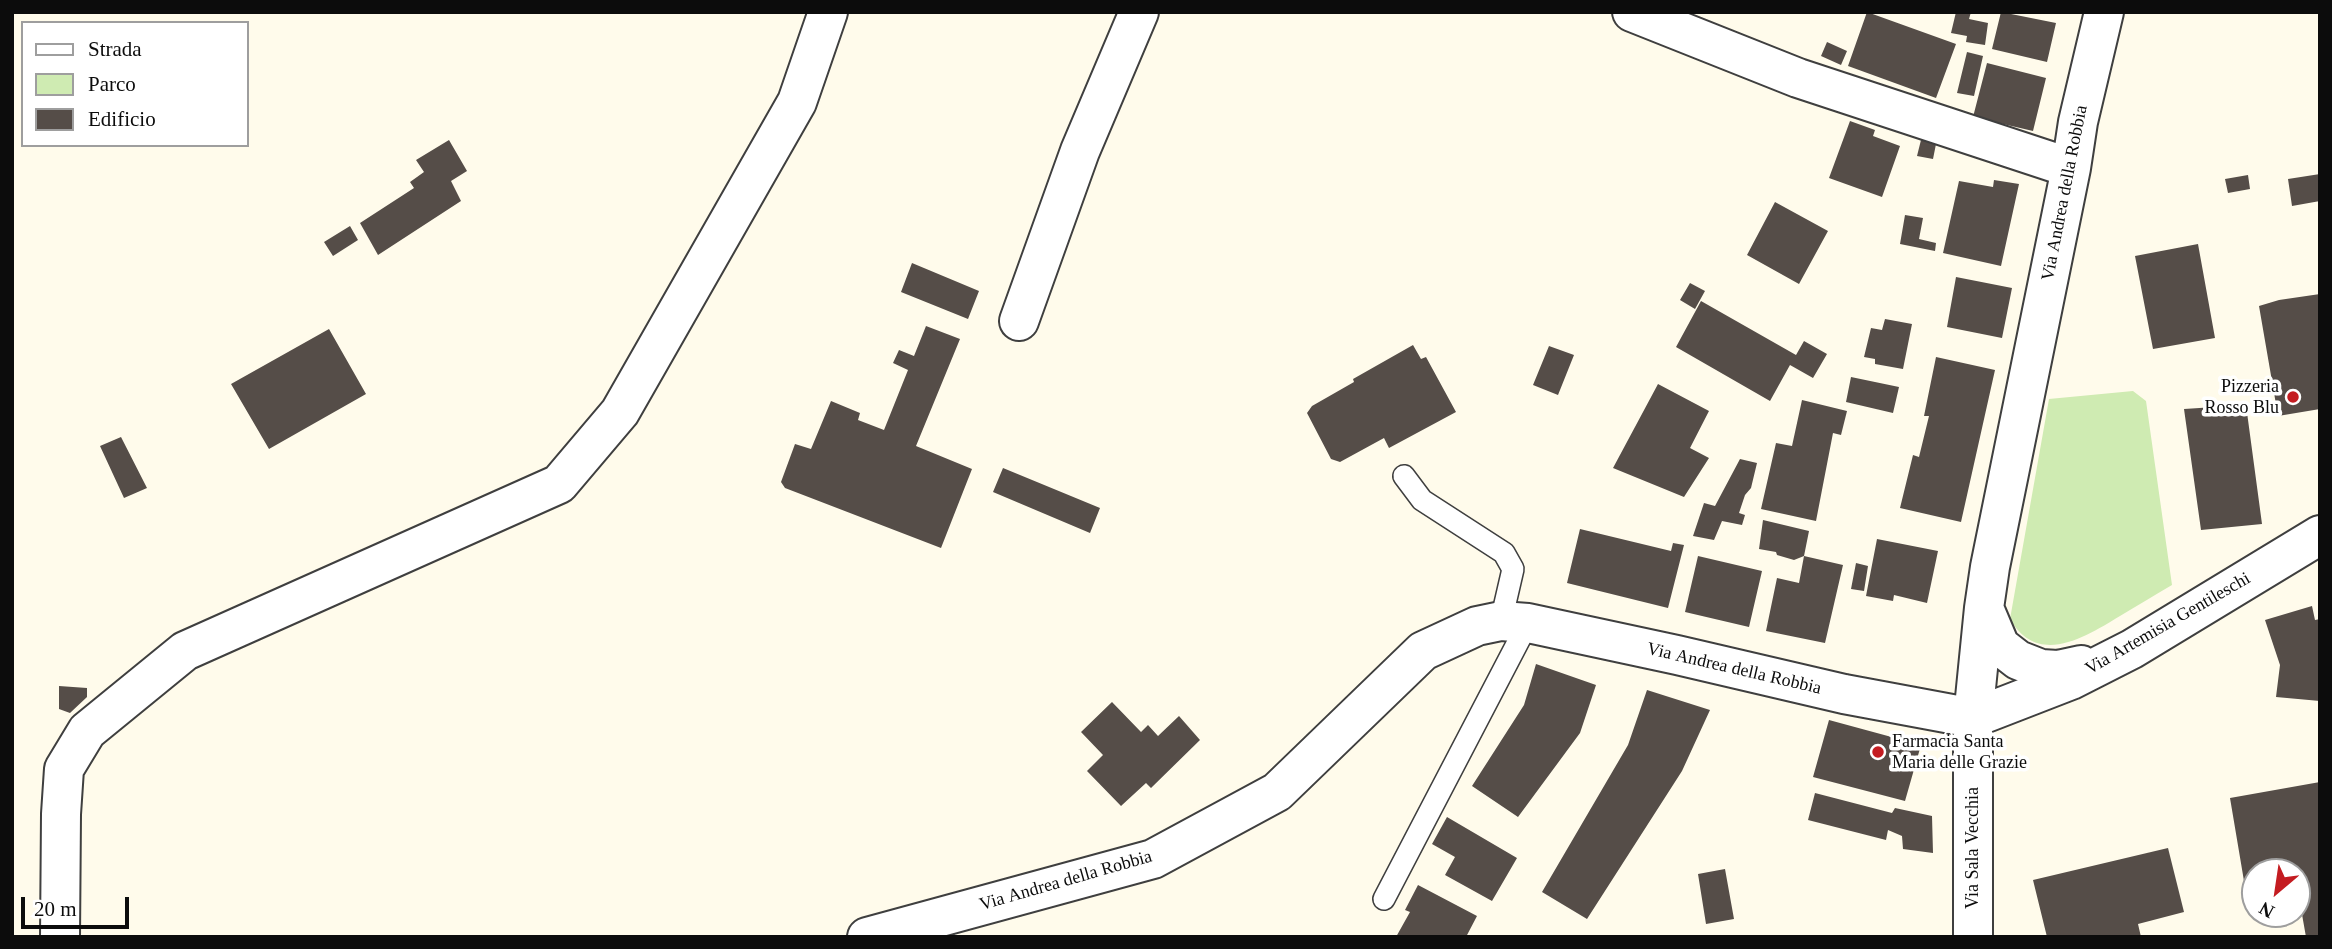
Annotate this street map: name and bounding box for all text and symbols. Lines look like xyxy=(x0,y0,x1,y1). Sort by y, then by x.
legend xyxy=(21,21,248,147)
text: Strada xyxy=(88,37,142,61)
text: Parco xyxy=(88,72,136,96)
street label: Via Andrea della Robbia xyxy=(2037,103,2093,283)
text: Edificio xyxy=(88,107,156,131)
place label: Pizzeria Rosso Blu xyxy=(2204,376,2279,418)
marker: Pizzeria Rosso Blu xyxy=(2285,389,2301,405)
street label: Via Artemisia Gentileschi xyxy=(2082,568,2254,680)
street label: Via Andrea della Robbia xyxy=(1645,638,1823,700)
place label: Farmacia Santa Maria delle Grazie xyxy=(1892,731,2027,774)
marker: Farmacia Santa Maria delle Grazie xyxy=(1870,744,1886,760)
street label: Via Sala Vecchia xyxy=(1962,787,1984,909)
street label: Via Andrea della Robbia xyxy=(977,846,1155,916)
north arrow xyxy=(2241,858,2311,928)
scale bar xyxy=(24,883,133,927)
text: 20 m xyxy=(34,897,77,921)
text: N xyxy=(2255,898,2278,923)

